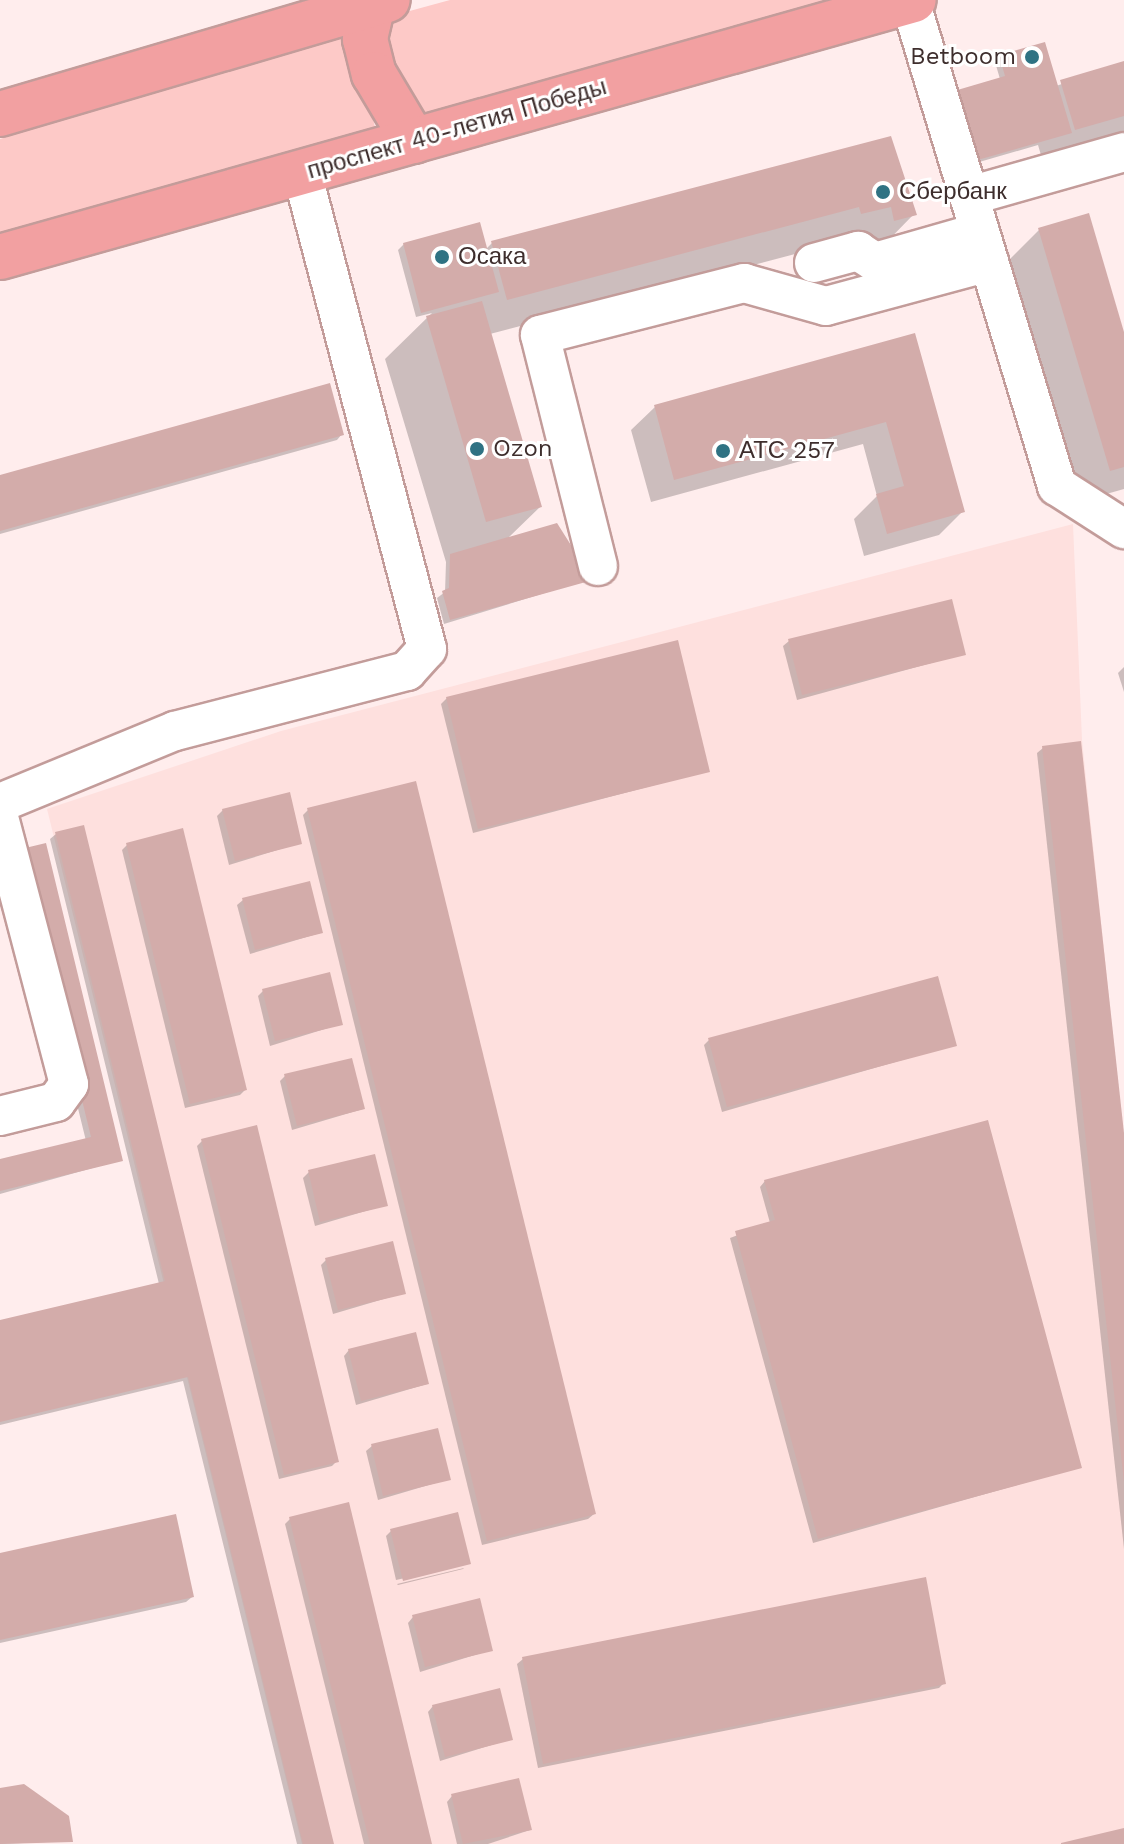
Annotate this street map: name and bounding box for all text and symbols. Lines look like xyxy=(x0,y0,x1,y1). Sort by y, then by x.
place label: Betboom xyxy=(910,43,1016,71)
marker: Betboom xyxy=(1023,48,1041,66)
street label: проспект 40-летия Победы xyxy=(304,72,610,186)
place label: Сбербанк xyxy=(899,178,1007,206)
marker: Сбербанк xyxy=(874,183,892,201)
place label: Осака xyxy=(458,243,526,271)
marker: Осака xyxy=(433,248,451,266)
place label: Ozon xyxy=(493,435,553,463)
place label: АТС 257 xyxy=(739,437,835,465)
marker: Ozon xyxy=(468,440,486,458)
marker: АТС 257 xyxy=(714,442,732,460)

